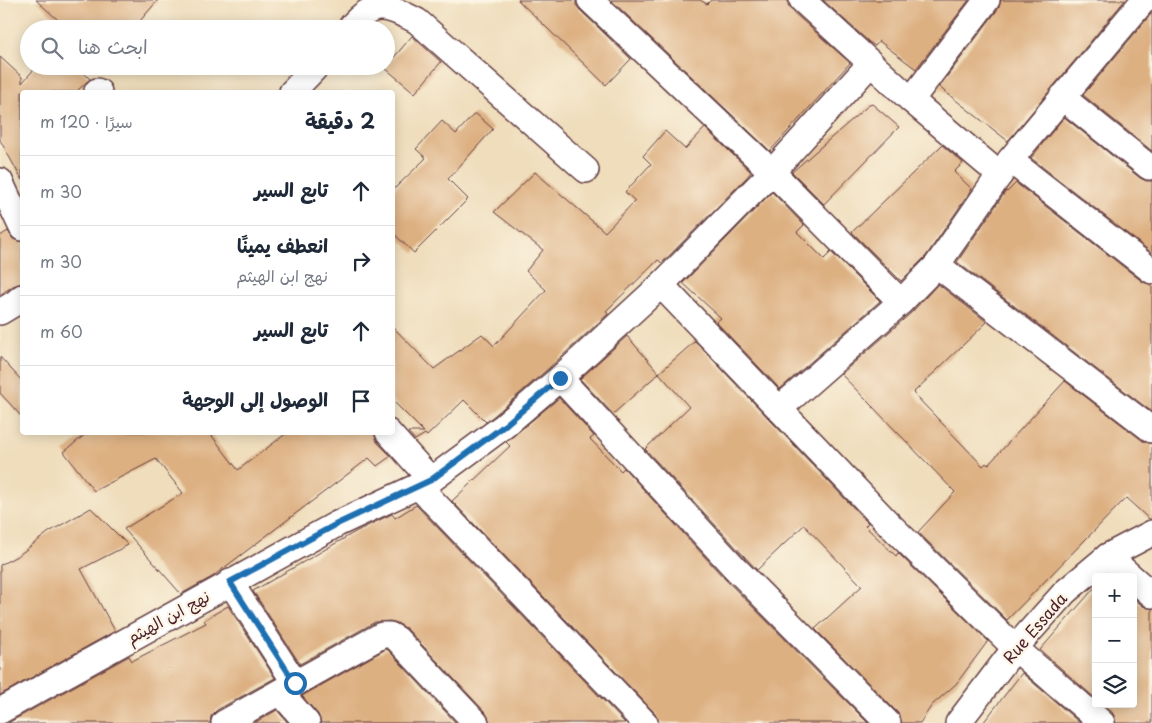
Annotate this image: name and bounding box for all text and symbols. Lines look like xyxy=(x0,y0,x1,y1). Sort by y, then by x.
search box xyxy=(20,20,395,75)
text: ابحث هنا xyxy=(78,32,148,60)
icon: search xyxy=(38,34,66,62)
text: 2 دقيقة xyxy=(305,104,375,136)
text: سيرًا · 120 m xyxy=(40,109,133,133)
text: تابع السير xyxy=(254,175,328,203)
icon: ahead xyxy=(347,177,375,205)
text: 30 m xyxy=(40,179,82,203)
text: انعطف يمينًا xyxy=(237,231,328,259)
icon: right xyxy=(347,247,375,275)
text: 30 m xyxy=(40,249,82,273)
text: نهج ابن الهيثم xyxy=(236,263,328,287)
text: تابع السير xyxy=(254,315,328,343)
icon: ahead xyxy=(347,317,375,345)
text: 60 m xyxy=(40,319,83,343)
route end xyxy=(549,367,572,390)
text: الوصول إلى الوجهة xyxy=(182,385,328,413)
icon: arrive xyxy=(347,387,375,415)
map controls xyxy=(1092,573,1137,708)
button: + xyxy=(1092,573,1137,618)
street label: نهج ابن الهيثم xyxy=(122,583,214,651)
street label: Rue Essada xyxy=(997,587,1072,668)
button: − xyxy=(1092,618,1137,663)
button: layers xyxy=(1092,663,1137,708)
route start xyxy=(284,672,307,695)

